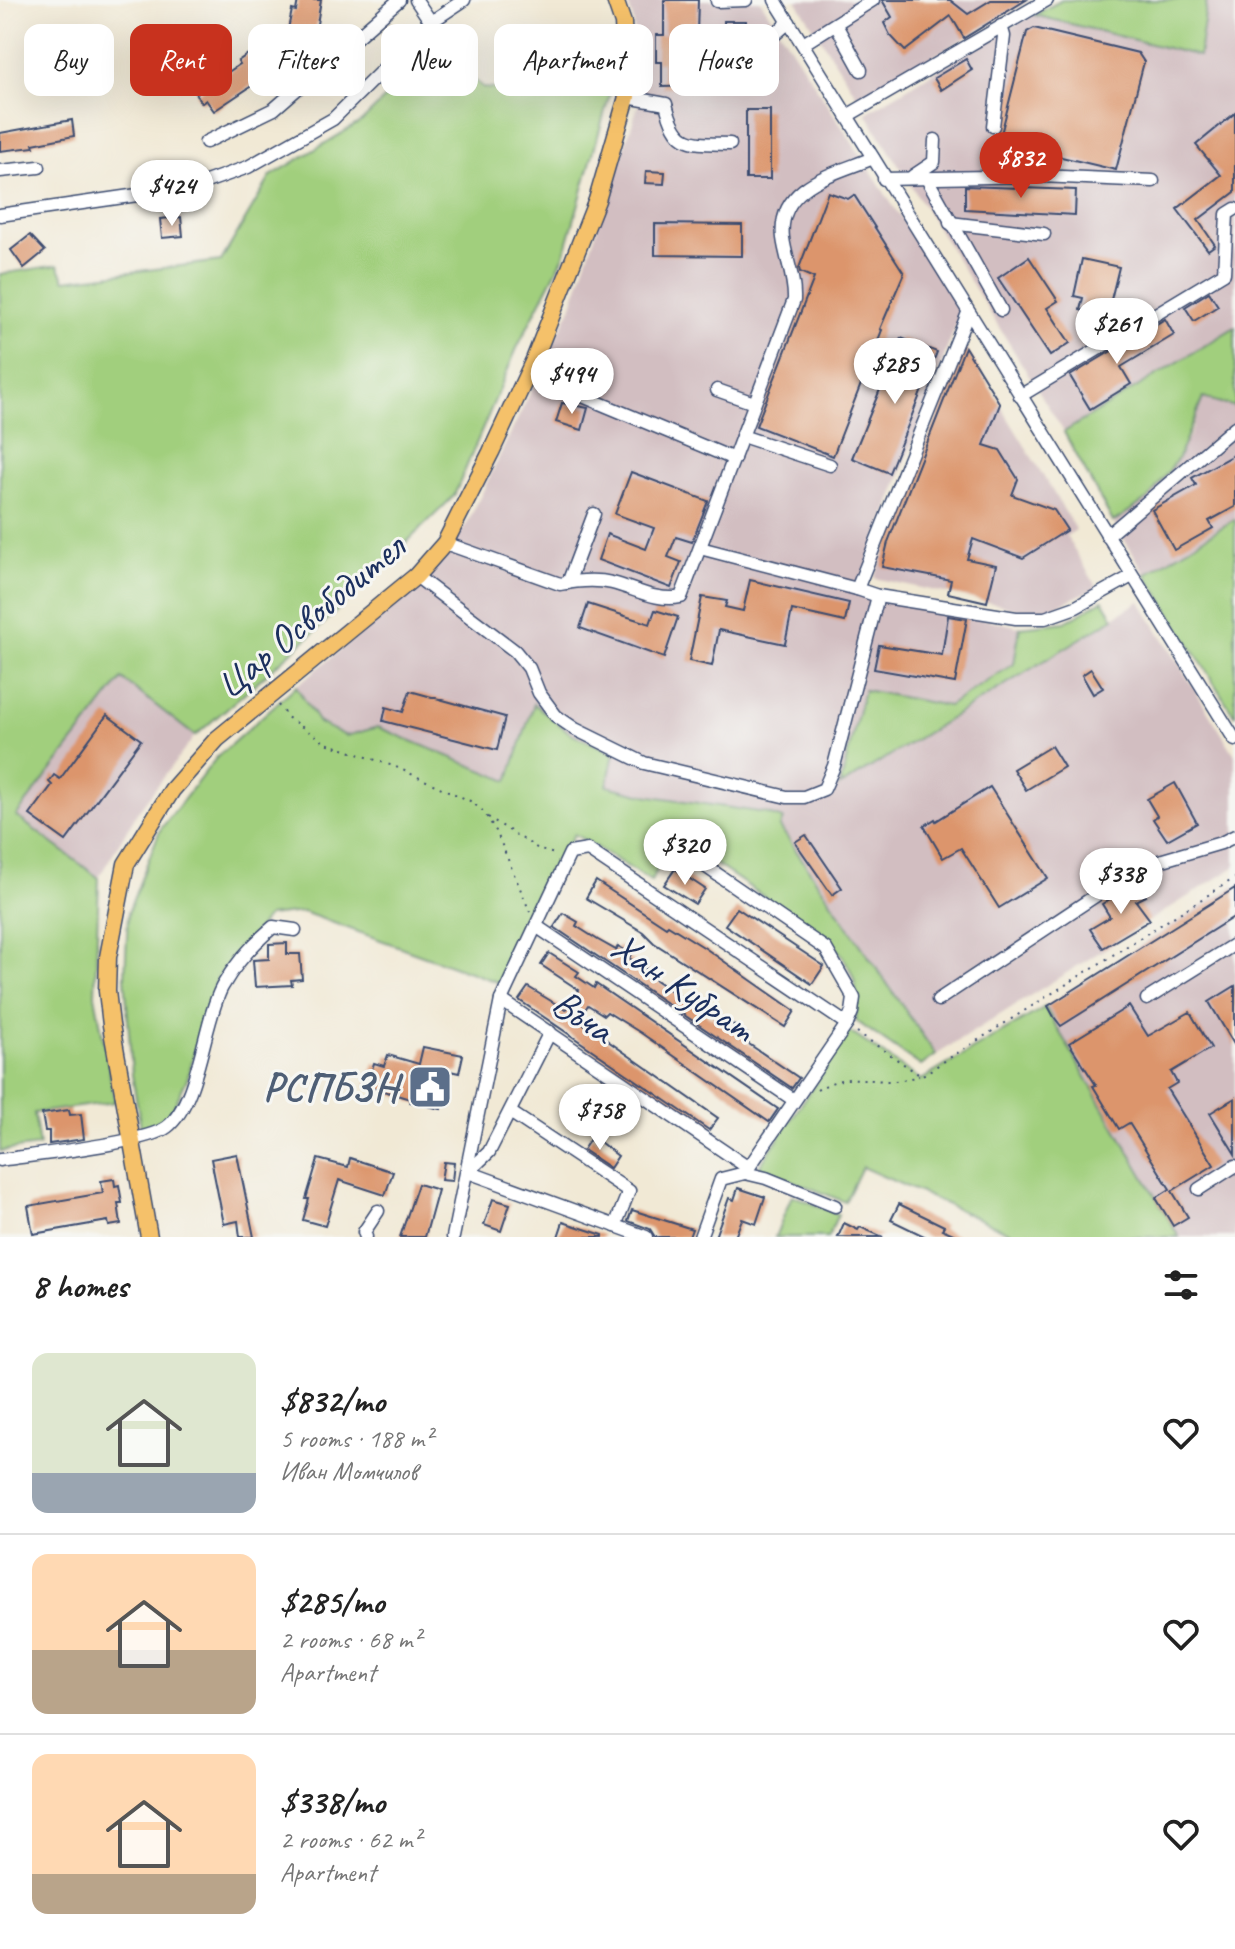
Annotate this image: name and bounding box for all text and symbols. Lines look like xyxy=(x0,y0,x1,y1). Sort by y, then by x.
chip: Buy xyxy=(24,24,114,96)
chip: Rent xyxy=(130,24,232,96)
chip: Filters xyxy=(248,24,365,96)
chip: New xyxy=(381,24,478,96)
chip: Apartment xyxy=(494,24,653,96)
chip: House xyxy=(669,24,779,96)
pin: $832 xyxy=(974,132,1068,200)
text: $832 xyxy=(998,141,1044,174)
pin: $424 xyxy=(125,160,219,228)
text: $424 xyxy=(149,169,195,202)
pin: $261 xyxy=(1070,298,1164,366)
text: $261 xyxy=(1093,307,1141,340)
pin: $285 xyxy=(848,338,942,406)
text: $285 xyxy=(872,347,918,380)
pin: $494 xyxy=(525,348,619,416)
text: $494 xyxy=(549,357,595,390)
street label: Цар Освободител xyxy=(205,520,417,710)
pin: $320 xyxy=(638,819,732,887)
text: $320 xyxy=(662,828,708,861)
pin: $338 xyxy=(1074,848,1168,916)
text: $338 xyxy=(1098,857,1144,890)
street label: Хан Кубрат xyxy=(602,921,766,1054)
street label: Въча xyxy=(543,978,625,1056)
place label: РСПБЗН xyxy=(263,1062,404,1112)
public building icon: РСПБЗН xyxy=(406,1063,454,1111)
pin: $758 xyxy=(553,1084,647,1152)
text: $758 xyxy=(577,1093,623,1126)
icon: filters xyxy=(1159,1263,1203,1307)
text: 8 homes xyxy=(32,1264,128,1307)
text: $832/mo xyxy=(280,1379,385,1422)
icon: home xyxy=(96,1385,192,1481)
icon: heart xyxy=(1159,1411,1203,1455)
text: 5 rooms · 188 m² xyxy=(280,1422,432,1455)
text: Иван Момчилов xyxy=(280,1455,417,1488)
text: $285/mo xyxy=(280,1580,384,1623)
icon: home xyxy=(96,1586,192,1682)
icon: heart xyxy=(1159,1612,1203,1656)
text: 2 rooms · 68 m² xyxy=(280,1623,421,1656)
text: Apartment xyxy=(280,1656,376,1689)
text: $338/mo xyxy=(280,1780,385,1823)
icon: home xyxy=(96,1786,192,1882)
icon: heart xyxy=(1159,1812,1203,1856)
text: 2 rooms · 62 m² xyxy=(280,1823,421,1856)
text: Apartment xyxy=(280,1856,376,1889)

